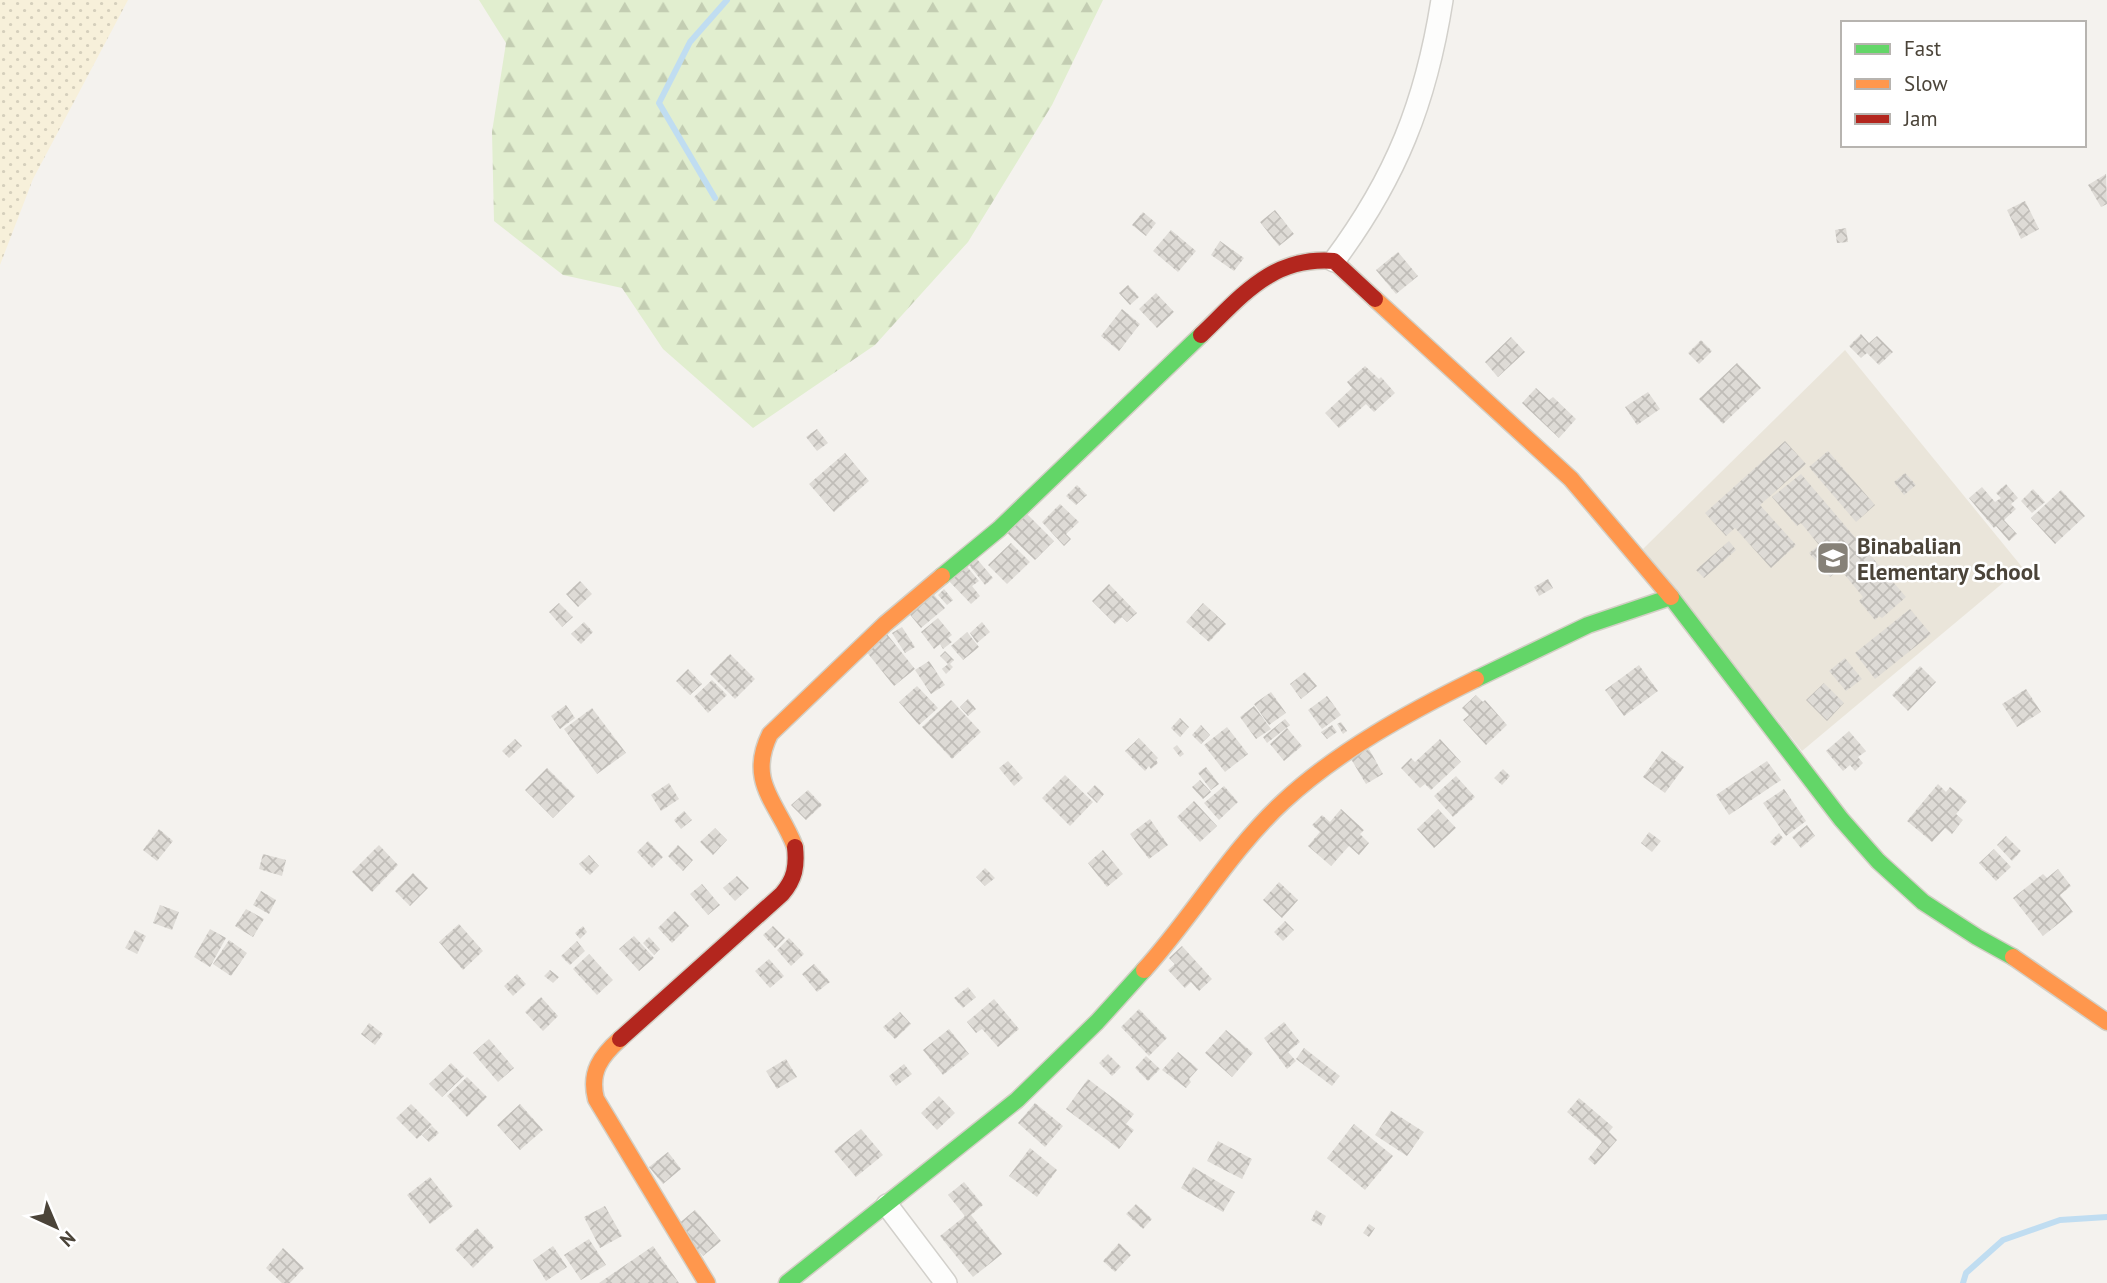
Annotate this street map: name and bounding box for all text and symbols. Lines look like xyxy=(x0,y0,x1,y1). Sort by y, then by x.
legend xyxy=(1841,21,2086,147)
text: Fast xyxy=(1904,35,1941,62)
text: Slow xyxy=(1904,70,1948,97)
text: Jam xyxy=(1903,105,1938,132)
place label: Binabalian Elementary School xyxy=(1857,531,2040,586)
school or university icon: Binabalian Elementary School xyxy=(1814,539,1852,577)
north arrow xyxy=(21,1192,91,1262)
text: N xyxy=(55,1226,81,1252)

